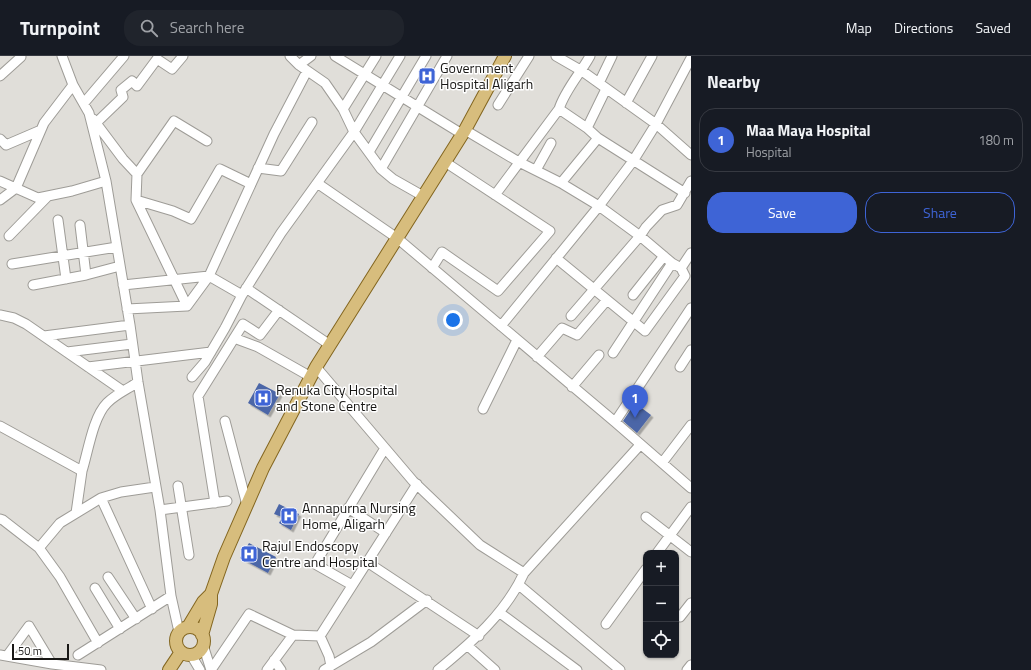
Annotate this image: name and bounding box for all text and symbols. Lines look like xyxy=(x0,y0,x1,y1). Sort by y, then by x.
search box xyxy=(124,10,404,46)
text: Turnpoint xyxy=(20,13,100,42)
text: Search here xyxy=(170,16,244,39)
icon: search xyxy=(138,17,160,39)
text: Map xyxy=(846,17,872,38)
text: Directions xyxy=(894,17,953,38)
text: Saved xyxy=(975,17,1011,38)
place label: Government Hospital Aligarh xyxy=(440,57,533,94)
hospital icon: Government Hospital Aligarh xyxy=(417,66,437,86)
text: Nearby xyxy=(707,69,760,95)
text: Maa Maya Hospital xyxy=(746,119,871,142)
text: 1 xyxy=(717,130,725,150)
text: 180 m xyxy=(978,130,1014,150)
text: Hospital xyxy=(746,142,791,162)
button: Save xyxy=(707,192,857,233)
button: Share xyxy=(865,192,1015,233)
your location xyxy=(443,310,463,330)
place label: Renuka City Hospital and Stone Centre xyxy=(276,379,398,416)
pin: 1 xyxy=(622,385,648,418)
hospital icon: Renuka City Hospital and Stone Centre xyxy=(253,388,273,408)
place label: Annapurna Nursing Home, Aligarh xyxy=(302,497,416,534)
hospital icon: Annapurna Nursing Home, Aligarh xyxy=(279,506,299,526)
place label: Rajul Endoscopy Centre and Hospital xyxy=(262,535,378,572)
hospital icon: Rajul Endoscopy Centre and Hospital xyxy=(239,544,259,564)
map controls xyxy=(643,550,679,658)
button: + xyxy=(643,550,679,586)
button: − xyxy=(643,586,679,622)
button: locate xyxy=(643,622,679,658)
scale bar xyxy=(12,642,69,661)
text: 50 m xyxy=(18,643,42,659)

